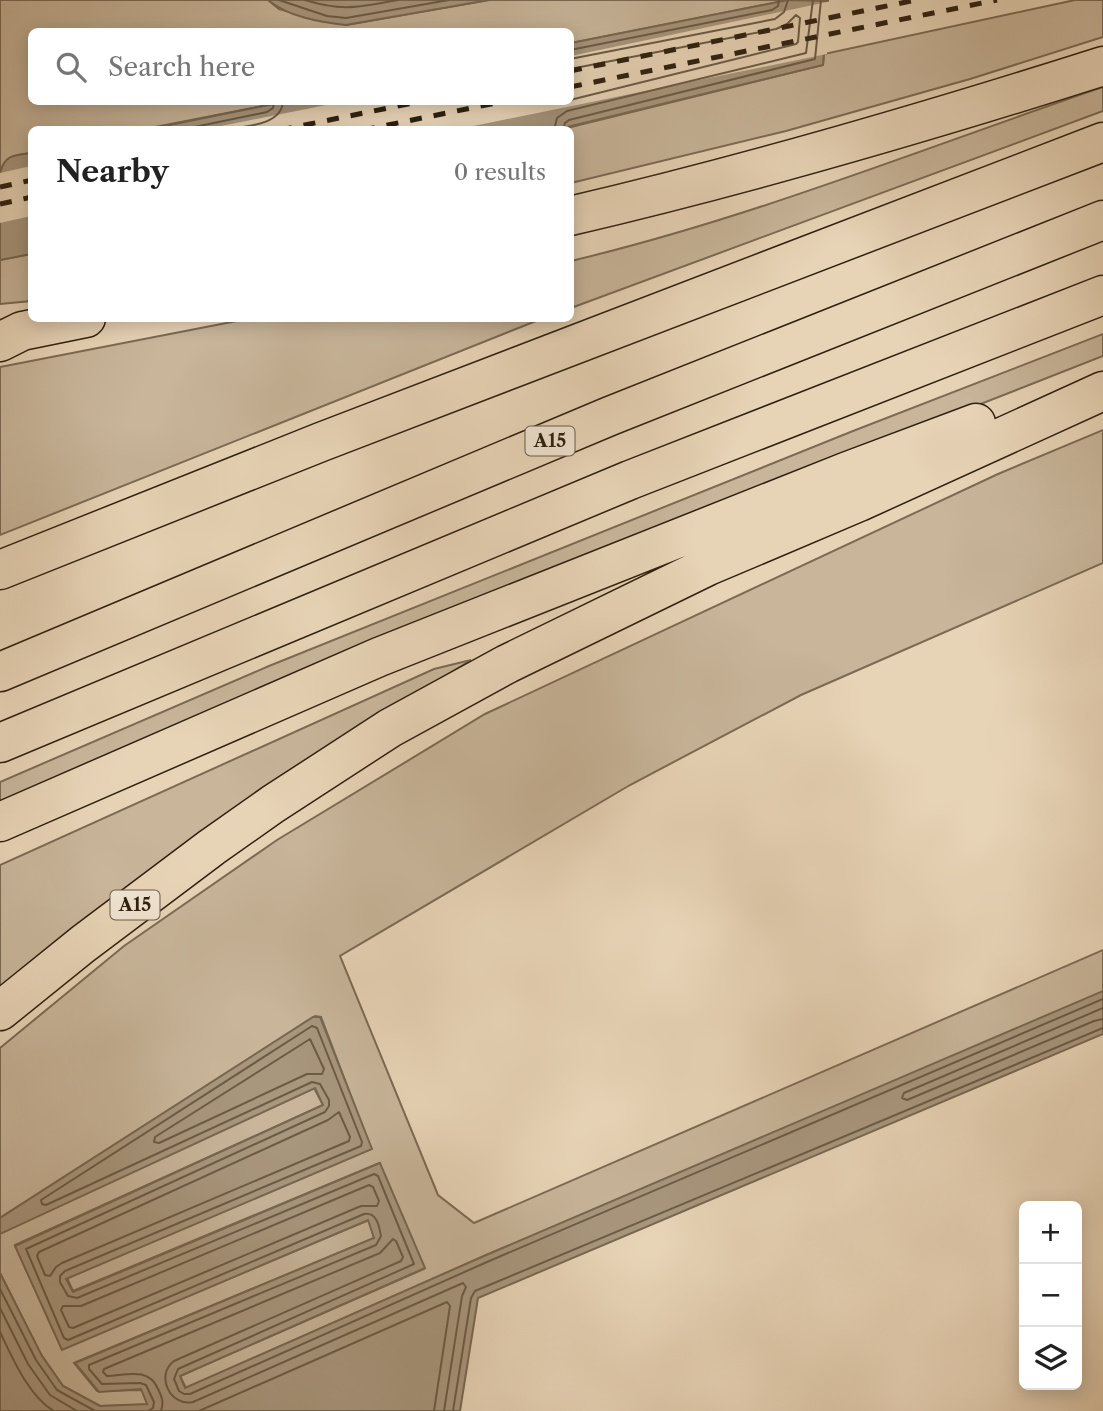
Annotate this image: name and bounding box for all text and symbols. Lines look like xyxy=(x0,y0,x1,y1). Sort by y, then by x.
search box xyxy=(28,28,574,105)
icon: search xyxy=(52,48,90,86)
text: Search here xyxy=(108,51,255,83)
text: Nearby xyxy=(56,153,169,190)
text: 0 results xyxy=(454,158,546,186)
road number: A15 xyxy=(526,426,574,456)
road number: A15 xyxy=(110,890,160,920)
map controls xyxy=(1019,1201,1082,1390)
button: + xyxy=(1019,1201,1082,1264)
button: − xyxy=(1019,1264,1082,1327)
button: layers xyxy=(1019,1327,1082,1390)

